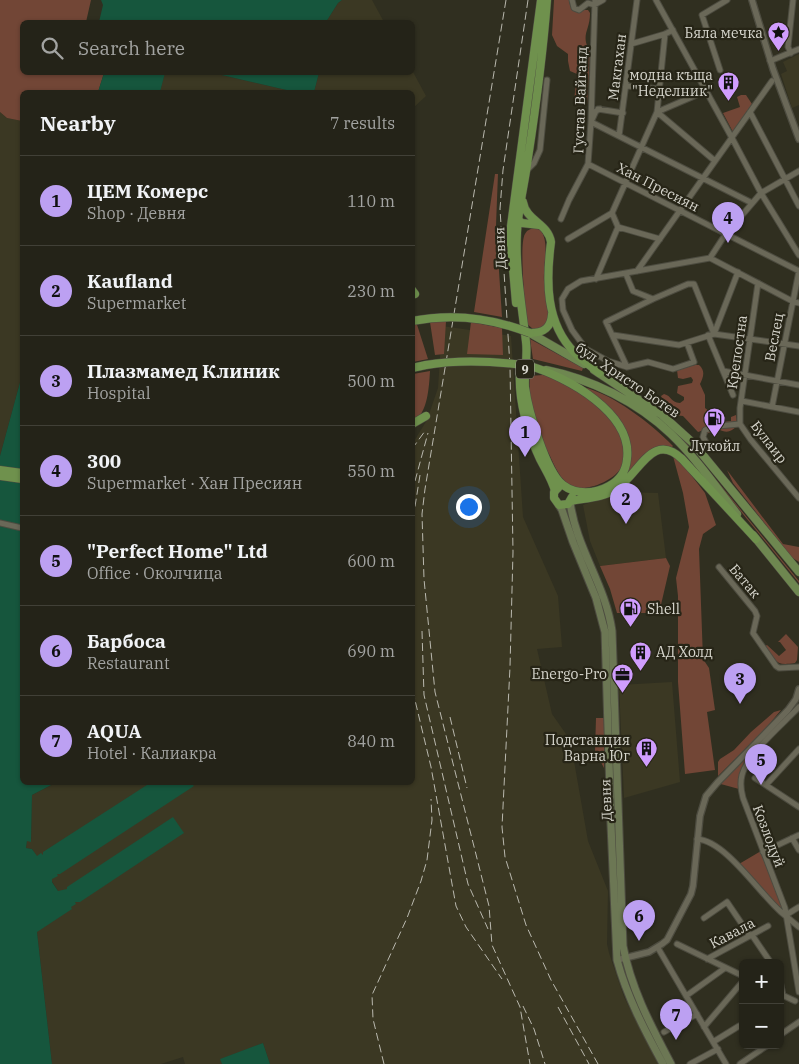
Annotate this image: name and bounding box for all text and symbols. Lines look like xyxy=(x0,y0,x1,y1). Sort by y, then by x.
search box xyxy=(20,20,415,75)
place icon: Бяла мечка xyxy=(767,21,791,52)
place label: Бяла мечка xyxy=(684,24,763,42)
street label: Макгахан xyxy=(604,33,630,101)
icon: search xyxy=(38,34,66,62)
text: Search here xyxy=(78,36,185,60)
street label: Густав Вайганд xyxy=(569,46,591,154)
place label: модна къща "Неделник" xyxy=(629,66,713,100)
building icon: модна къща "Неделник" xyxy=(717,71,741,102)
text: Nearby xyxy=(40,109,116,137)
text: 7 results xyxy=(330,113,395,133)
street label: Хан Пресиян xyxy=(614,158,702,216)
text: ЦЕМ Комерс xyxy=(87,179,208,203)
text: 1 xyxy=(51,191,61,211)
text: 110 m xyxy=(347,191,395,211)
pin: 4 xyxy=(712,202,744,243)
text: Shop · Девня xyxy=(87,203,186,223)
street label: Девня xyxy=(490,227,510,269)
text: Kaufland xyxy=(87,269,173,293)
text: 2 xyxy=(51,281,61,301)
text: 230 m xyxy=(347,281,395,301)
text: Supermarket xyxy=(87,293,186,313)
street label: Веслец xyxy=(760,311,788,363)
street label: Крепостна xyxy=(723,314,751,390)
street label: бул. Христо Ботев xyxy=(572,338,684,422)
text: Плазмамед Клиник xyxy=(87,359,280,383)
road number: 9 xyxy=(516,359,534,378)
text: 3 xyxy=(51,371,61,391)
text: 500 m xyxy=(347,371,395,391)
text: Hospital xyxy=(87,383,150,403)
fuel station icon: Лукойл xyxy=(703,406,727,437)
pin: 1 xyxy=(509,416,541,457)
street label: Булаир xyxy=(747,417,791,467)
place label: Лукойл xyxy=(690,437,740,455)
text: 300 xyxy=(87,449,121,473)
text: 4 xyxy=(51,461,61,481)
text: 550 m xyxy=(347,461,395,481)
text: Supermarket · Хан Пресиян xyxy=(87,473,302,493)
pin: 2 xyxy=(610,483,642,524)
your location xyxy=(456,494,482,520)
text: "Perfect Home" Ltd xyxy=(87,539,268,563)
text: 5 xyxy=(51,551,61,571)
text: 600 m xyxy=(347,551,395,571)
street label: Батак xyxy=(725,560,765,602)
text: Office · Околчица xyxy=(87,563,223,583)
fuel station icon: Shell xyxy=(619,597,643,628)
place label: Shell xyxy=(647,600,680,618)
text: Барбоса xyxy=(87,629,166,653)
building icon: АД Холд xyxy=(628,640,652,671)
text: 6 xyxy=(51,641,61,661)
text: 690 m xyxy=(347,641,395,661)
place label: АД Холд xyxy=(656,643,713,661)
text: Restaurant xyxy=(87,653,170,673)
office icon: Energo-Pro xyxy=(611,662,635,693)
pin: 3 xyxy=(724,663,756,704)
place label: Energo-Pro xyxy=(531,665,607,683)
text: AQUA xyxy=(87,719,141,743)
text: 7 xyxy=(51,731,61,751)
text: 840 m xyxy=(347,731,395,751)
place label: Подстанция Варна Юг xyxy=(545,731,630,765)
building icon: Подстанция Варна Юг xyxy=(634,736,658,767)
text: Hotel · Калиакра xyxy=(87,743,217,763)
pin: 5 xyxy=(745,744,777,785)
street label: Девня xyxy=(596,779,616,821)
street label: Козлодуй xyxy=(749,802,789,870)
pin: 6 xyxy=(623,900,655,941)
street label: Кавала xyxy=(706,913,758,952)
map controls xyxy=(739,959,784,1049)
button: + xyxy=(739,959,784,1004)
pin: 7 xyxy=(660,999,692,1040)
button: − xyxy=(739,1004,784,1049)

